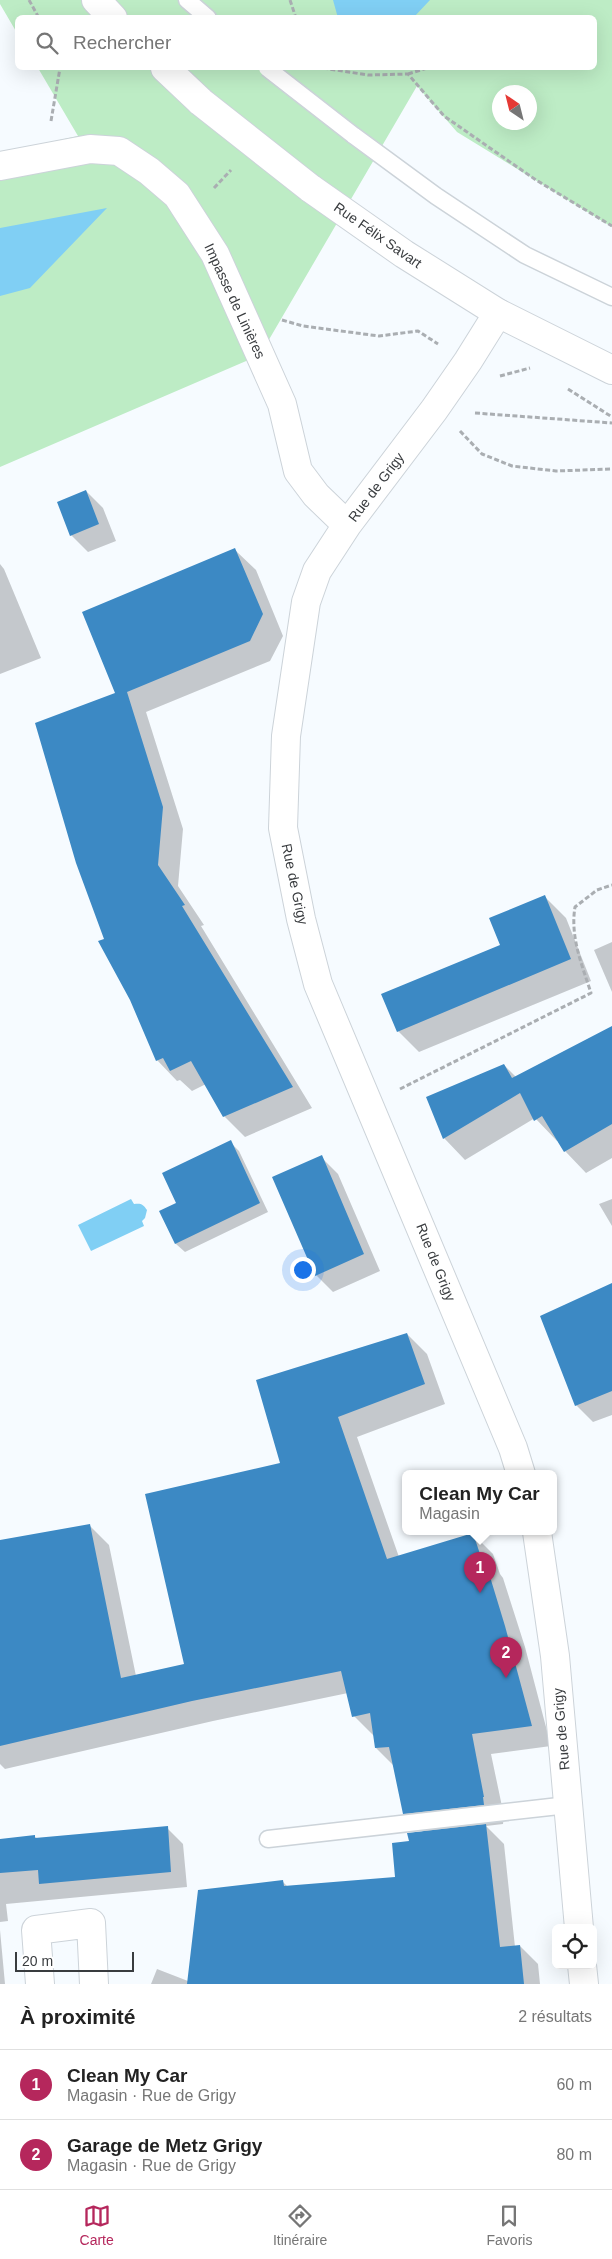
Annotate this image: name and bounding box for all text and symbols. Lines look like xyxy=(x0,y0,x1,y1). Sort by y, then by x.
search box xyxy=(15,15,597,70)
icon: search xyxy=(33,29,61,57)
text: Rechercher xyxy=(73,32,171,53)
north arrow xyxy=(492,85,537,130)
street label: Rue Félix Savart xyxy=(331,199,425,271)
street label: Impasse de Linières xyxy=(201,241,269,361)
street label: Rue de Grigy xyxy=(345,449,407,525)
street label: Rue de Grigy xyxy=(279,842,311,926)
street label: Rue de Grigy xyxy=(413,1221,459,1303)
your location xyxy=(290,1257,316,1283)
popup xyxy=(402,1470,557,1535)
text: Clean My Car xyxy=(419,1483,540,1504)
text: Magasin xyxy=(419,1505,480,1522)
pin: 1 xyxy=(464,1552,496,1593)
pin: 2 xyxy=(490,1637,522,1678)
street label: Rue de Grigy xyxy=(549,1687,573,1771)
map controls xyxy=(552,1924,597,1969)
button: locate xyxy=(552,1924,597,1969)
scale bar xyxy=(15,1949,134,1972)
text: 20 m xyxy=(22,1953,53,1969)
text: À proximité xyxy=(20,2005,136,2028)
text: 2 résultats xyxy=(518,2008,592,2025)
text: Clean My Car xyxy=(67,2065,187,2086)
text: 1 xyxy=(32,2076,40,2093)
text: 60 m xyxy=(556,2076,592,2093)
text: Magasin · Rue de Grigy xyxy=(67,2087,236,2104)
text: Garage de Metz Grigy xyxy=(67,2135,262,2156)
text: 2 xyxy=(32,2146,40,2163)
text: 80 m xyxy=(556,2146,592,2163)
text: Magasin · Rue de Grigy xyxy=(67,2157,236,2174)
tab: Carte xyxy=(80,2202,114,2248)
tab: Itinéraire xyxy=(273,2202,327,2248)
tab: Favoris xyxy=(487,2202,532,2248)

